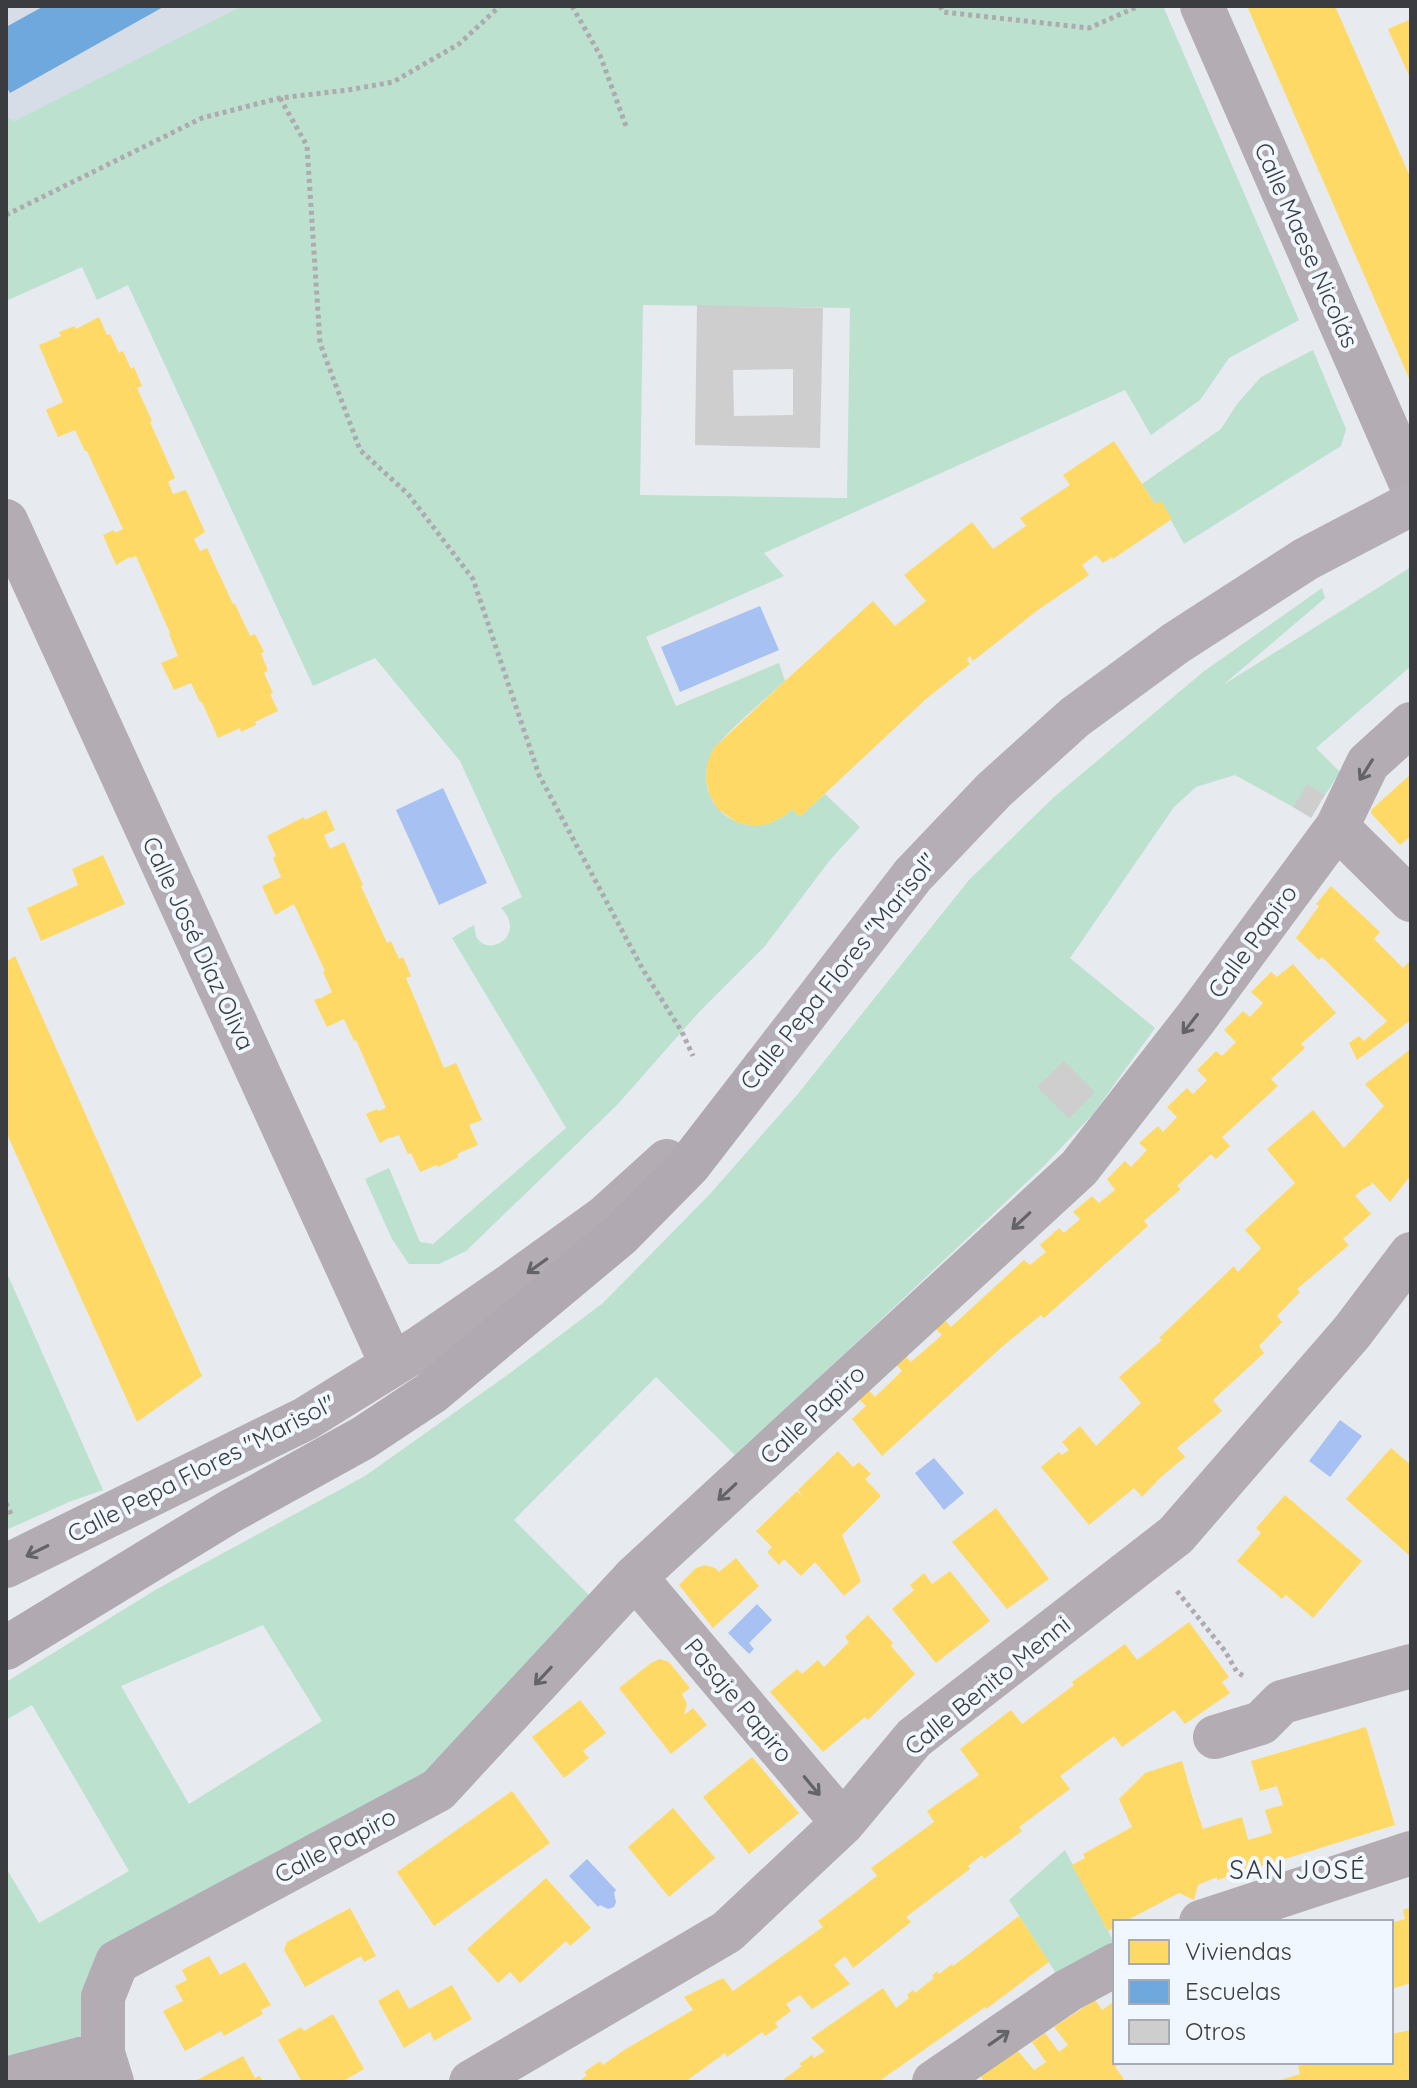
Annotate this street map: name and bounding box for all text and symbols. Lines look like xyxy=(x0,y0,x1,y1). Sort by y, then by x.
street label: Calle Maese Nicolás xyxy=(1248,138,1366,352)
one-way arrow xyxy=(1358,758,1374,780)
street label: Calle José Díaz Oliva xyxy=(136,832,262,1054)
street label: Calle Pepa Flores "Marisol" xyxy=(733,846,943,1096)
street label: Calle Papiro xyxy=(1201,878,1303,1004)
one-way arrow xyxy=(1182,1013,1199,1034)
one-way arrow xyxy=(1012,1211,1032,1229)
one-way arrow xyxy=(527,1258,548,1275)
street label: Calle Papiro xyxy=(753,1358,871,1470)
street label: Calle Pepa Flores "Marisol" xyxy=(62,1387,340,1549)
one-way arrow xyxy=(718,1483,738,1501)
one-way arrow xyxy=(26,1544,50,1559)
street label: Calle Benito Menni xyxy=(898,1609,1076,1761)
street label: Pasaje Papiro xyxy=(678,1632,800,1768)
one-way arrow xyxy=(535,1665,553,1685)
one-way arrow xyxy=(803,1776,821,1796)
street label: Calle Papiro xyxy=(269,1801,401,1889)
district label: SAN JOSÉ xyxy=(1229,1853,1367,1886)
legend xyxy=(1113,1920,1393,2064)
text: Viviendas xyxy=(1185,1936,1292,1966)
text: Escuelas xyxy=(1185,1976,1281,2006)
text: Otros xyxy=(1185,2016,1246,2046)
one-way arrow xyxy=(987,2030,1009,2046)

